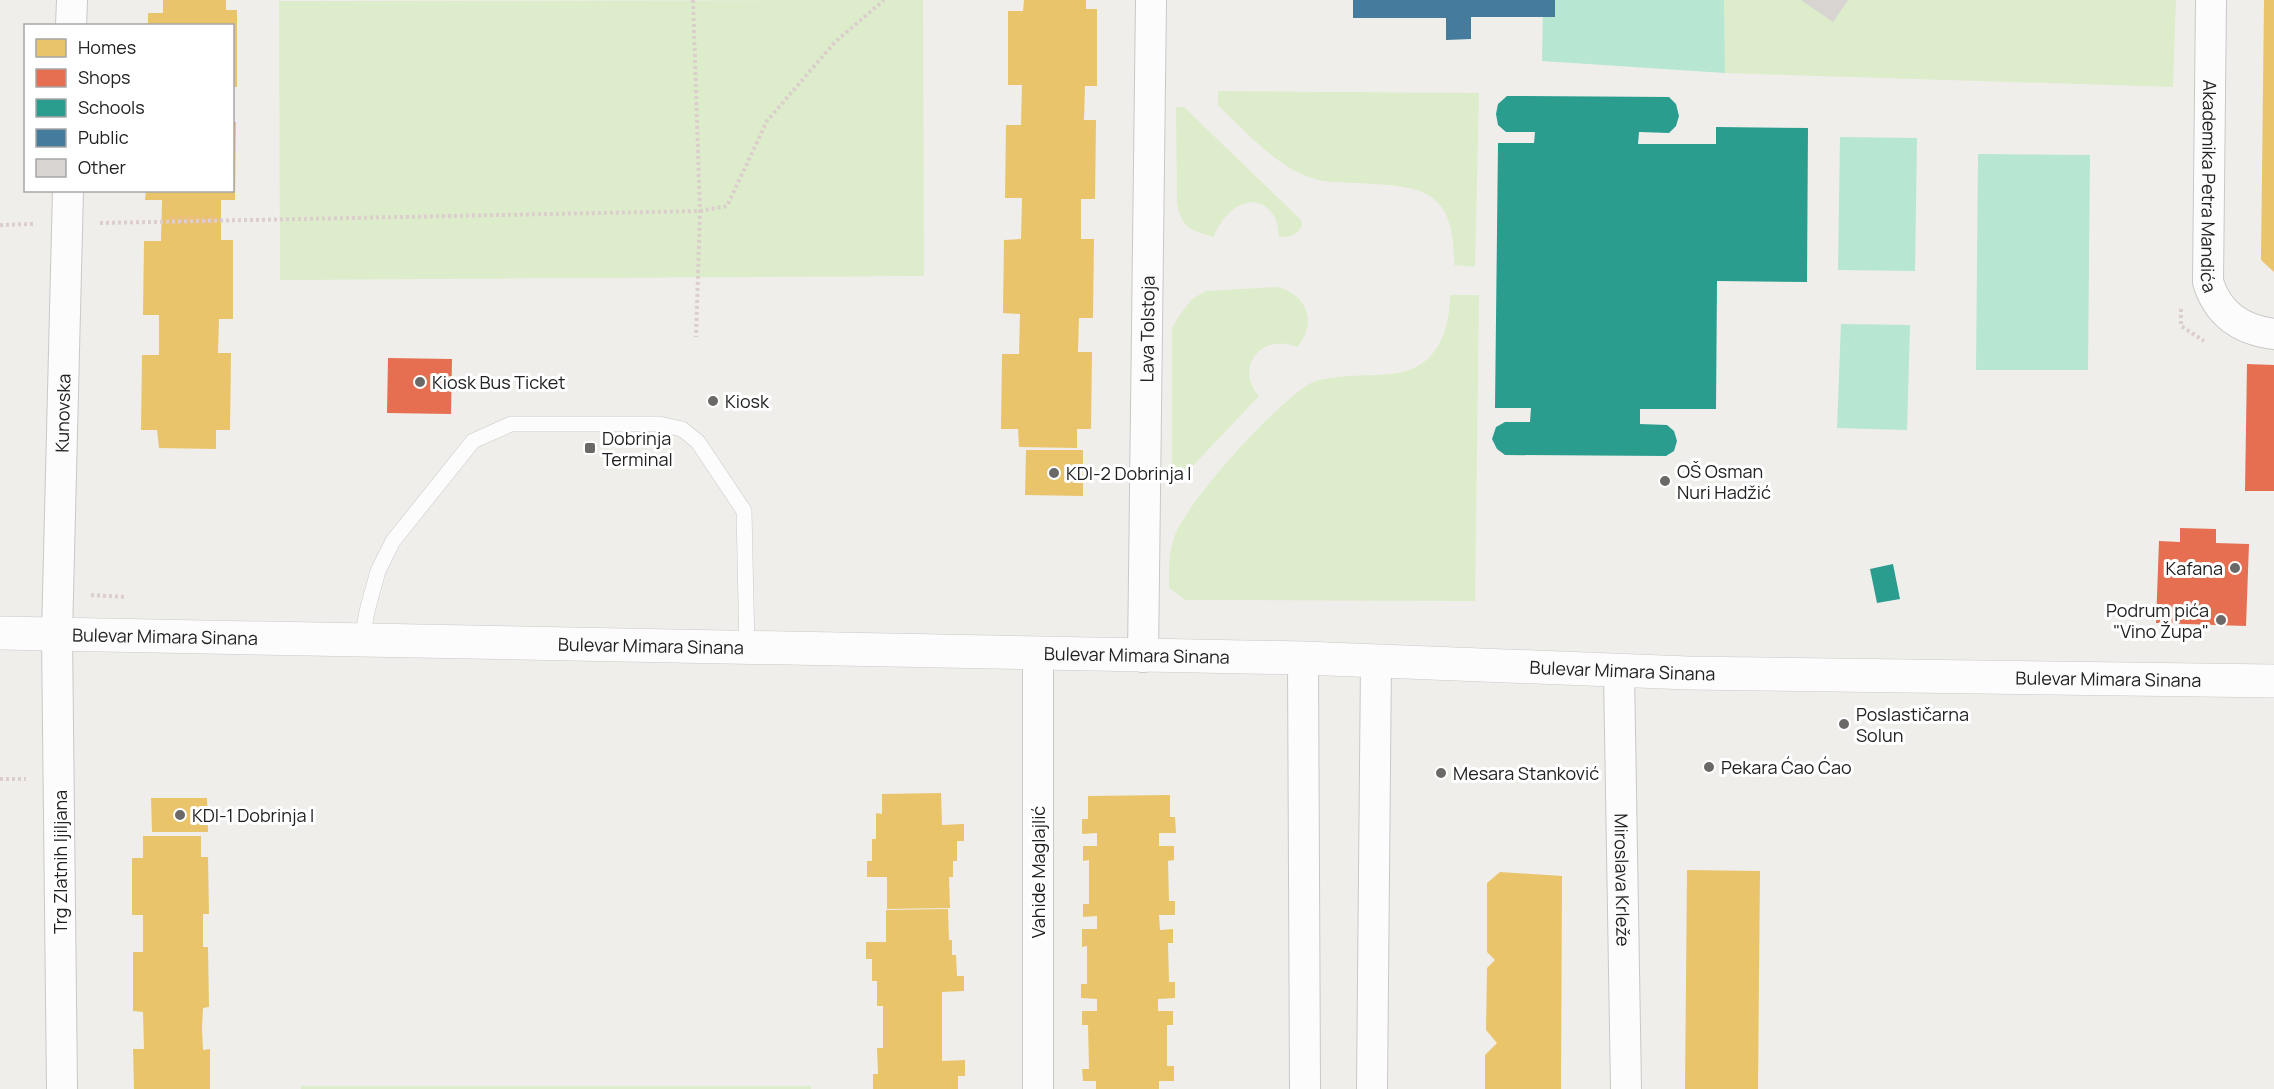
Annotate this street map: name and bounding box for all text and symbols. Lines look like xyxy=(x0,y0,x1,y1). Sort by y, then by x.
legend xyxy=(24,24,234,192)
text: Homes xyxy=(78,35,136,59)
text: Shops xyxy=(78,65,130,89)
street label: Akademika Petra Mandića xyxy=(2196,80,2223,296)
text: Schools xyxy=(78,95,145,119)
text: Public xyxy=(78,125,129,149)
text: Other xyxy=(78,155,126,179)
street label: Lava Tolstoja xyxy=(1134,276,1160,383)
place label: Kiosk Bus Ticket xyxy=(432,370,566,394)
street label: Kunovska xyxy=(50,373,75,453)
marker: Kiosk Bus Ticket xyxy=(413,375,427,389)
place label: Kiosk xyxy=(725,389,770,413)
marker: Kiosk xyxy=(706,394,720,408)
place label: Dobrinja Terminal xyxy=(602,426,673,471)
marker: Dobrinja Terminal xyxy=(583,441,597,455)
place label: OŠ Osman Nuri Hadžić xyxy=(1677,459,1771,504)
place label: KDI-2 Dobrinja I xyxy=(1066,461,1191,485)
marker: KDI-2 Dobrinja I xyxy=(1047,466,1061,480)
marker: OŠ Osman Nuri Hadžić xyxy=(1658,474,1672,488)
place label: Kafana xyxy=(2166,556,2223,580)
marker: Kafana xyxy=(2228,561,2242,575)
place label: Podrum pića "Vino Župa" xyxy=(2106,598,2209,643)
marker: Podrum pića "Vino Župa" xyxy=(2214,613,2228,627)
street label: Bulevar Mimara Sinana xyxy=(72,622,258,650)
street label: Bulevar Mimara Sinana xyxy=(558,632,744,659)
street label: Bulevar Mimara Sinana xyxy=(1044,641,1230,669)
street label: Bulevar Mimara Sinana xyxy=(1529,655,1716,685)
street label: Bulevar Mimara Sinana xyxy=(2015,665,2202,692)
place label: Poslastičarna Solun xyxy=(1856,702,1969,747)
marker: Poslastičarna Solun xyxy=(1837,717,1851,731)
place label: Pekara Ćao Ćao xyxy=(1721,755,1852,779)
marker: Pekara Ćao Ćao xyxy=(1702,760,1716,774)
place label: Mesara Stanković xyxy=(1453,761,1599,785)
marker: Mesara Stanković xyxy=(1434,766,1448,780)
street label: Trg Zlatnih ljiljana xyxy=(48,790,72,934)
place label: KDI-1 Dobrinja I xyxy=(192,803,314,827)
street label: Vahide Maglajlić xyxy=(1026,806,1050,938)
marker: KDI-1 Dobrinja I xyxy=(173,808,187,822)
street label: Miroslava Krleže xyxy=(1609,813,1636,947)

